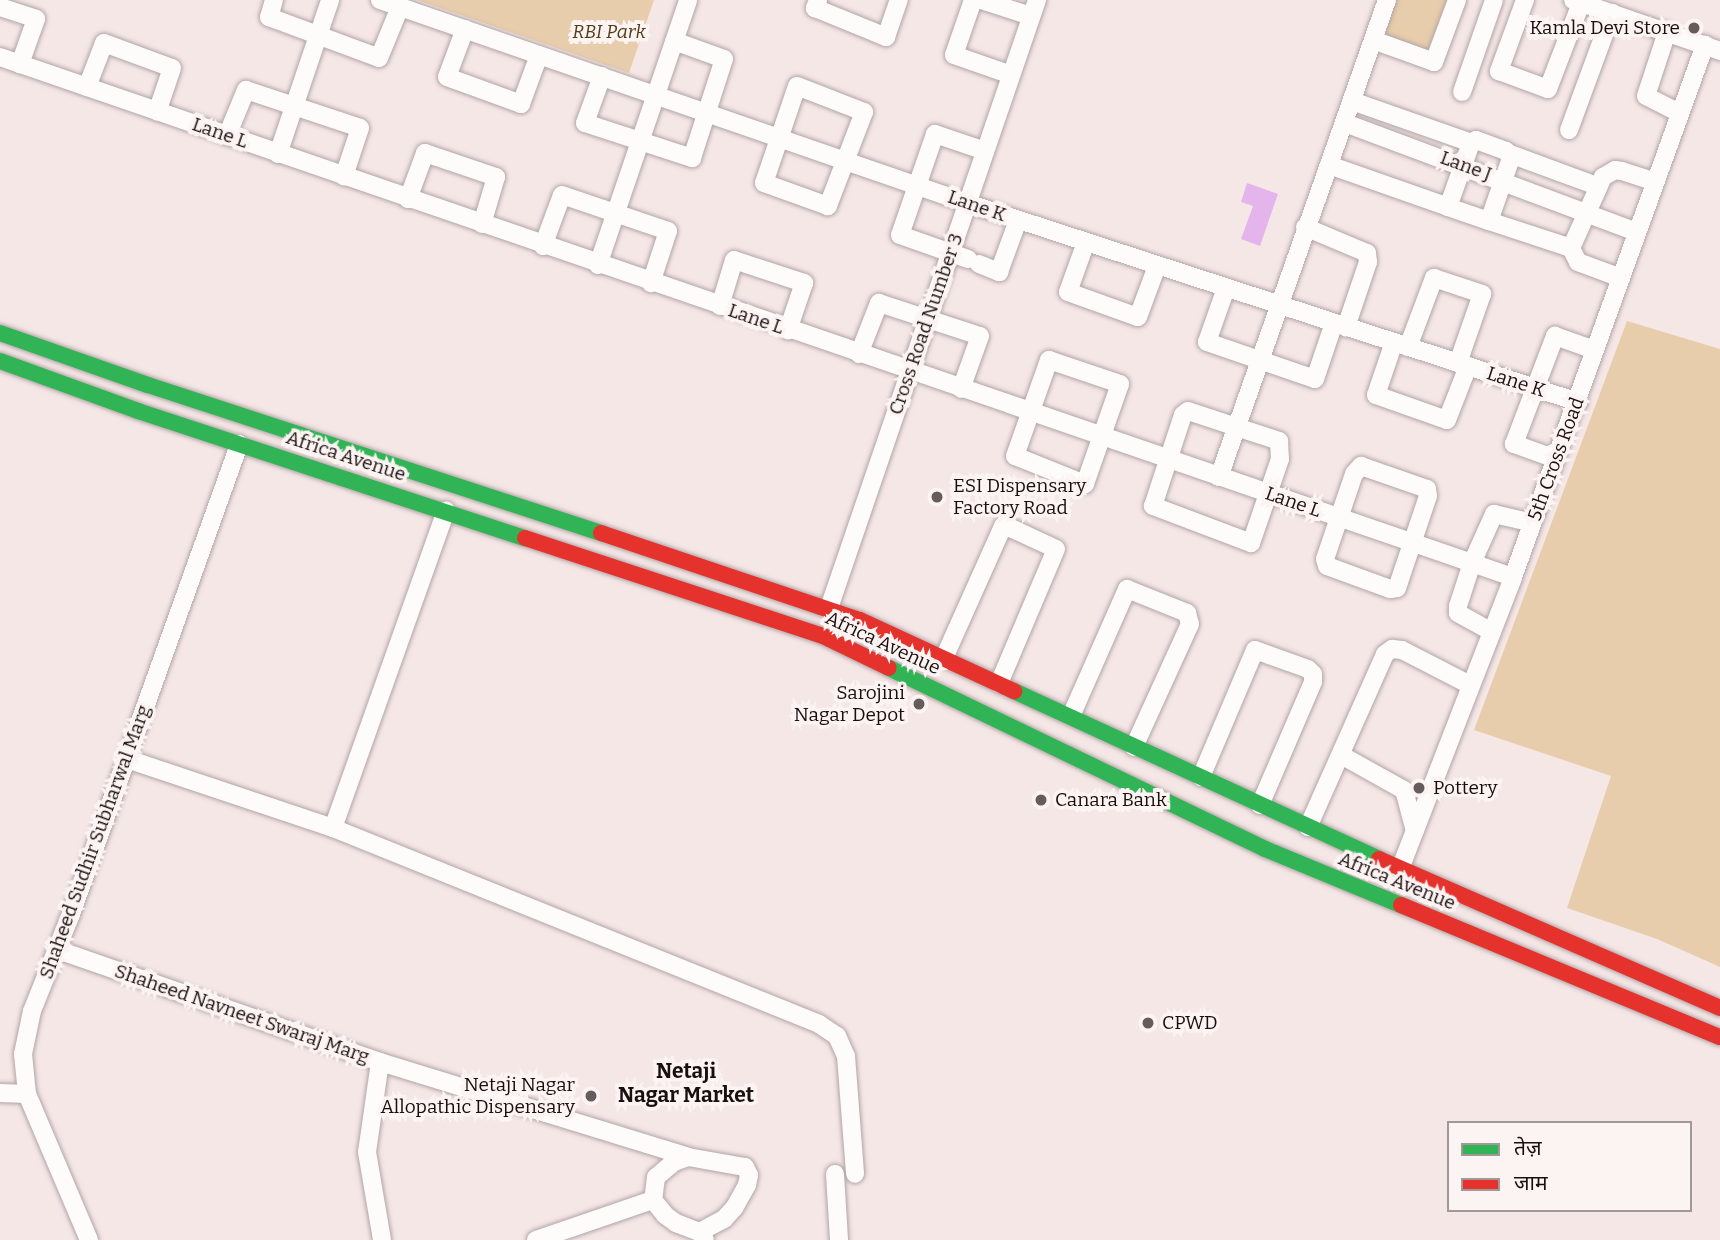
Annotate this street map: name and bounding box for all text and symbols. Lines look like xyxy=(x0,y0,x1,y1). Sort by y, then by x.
place label: Kamla Devi Store xyxy=(1529,17,1680,39)
marker: Kamla Devi Store xyxy=(1686,20,1702,36)
park label: RBI Park xyxy=(572,21,646,43)
street label: Lane L xyxy=(189,113,251,153)
street label: Lane J xyxy=(1437,146,1495,186)
street label: Lane K xyxy=(945,185,1009,227)
street label: Cross Road Number 3 xyxy=(884,230,968,418)
street label: Lane L xyxy=(725,299,787,339)
street label: Lane K xyxy=(1484,362,1548,402)
street label: 5th Cross Road xyxy=(1523,394,1589,524)
street label: Africa Avenue xyxy=(283,426,409,486)
place label: ESI Dispensary Factory Road xyxy=(953,475,1086,519)
street label: Lane L xyxy=(1262,482,1324,522)
marker: ESI Dispensary Factory Road xyxy=(927,487,947,507)
street label: Africa Avenue xyxy=(822,606,944,680)
place label: Sarojini Nagar Depot xyxy=(794,682,905,726)
marker: Sarojini Nagar Depot xyxy=(911,696,927,712)
street label: Shaheed Sudhir Subharwal Marg xyxy=(35,702,155,982)
place label: Pottery xyxy=(1433,777,1498,799)
marker: Pottery xyxy=(1411,780,1427,796)
place label: Canara Bank xyxy=(1055,789,1167,811)
marker: Canara Bank xyxy=(1033,792,1049,808)
street label: Africa Avenue xyxy=(1335,847,1459,915)
street label: Shaheed Navneet Swaraj Marg xyxy=(112,960,372,1068)
place label: CPWD xyxy=(1162,1012,1218,1034)
marker: CPWD xyxy=(1140,1015,1156,1031)
district label: Netaji Nagar Market xyxy=(618,1058,754,1108)
place label: Netaji Nagar Allopathic Dispensary xyxy=(380,1074,575,1118)
marker: Netaji Nagar Allopathic Dispensary xyxy=(581,1086,601,1106)
legend xyxy=(1447,1121,1692,1212)
text: तेज़ xyxy=(1514,1135,1542,1161)
text: जाम xyxy=(1514,1170,1548,1196)

